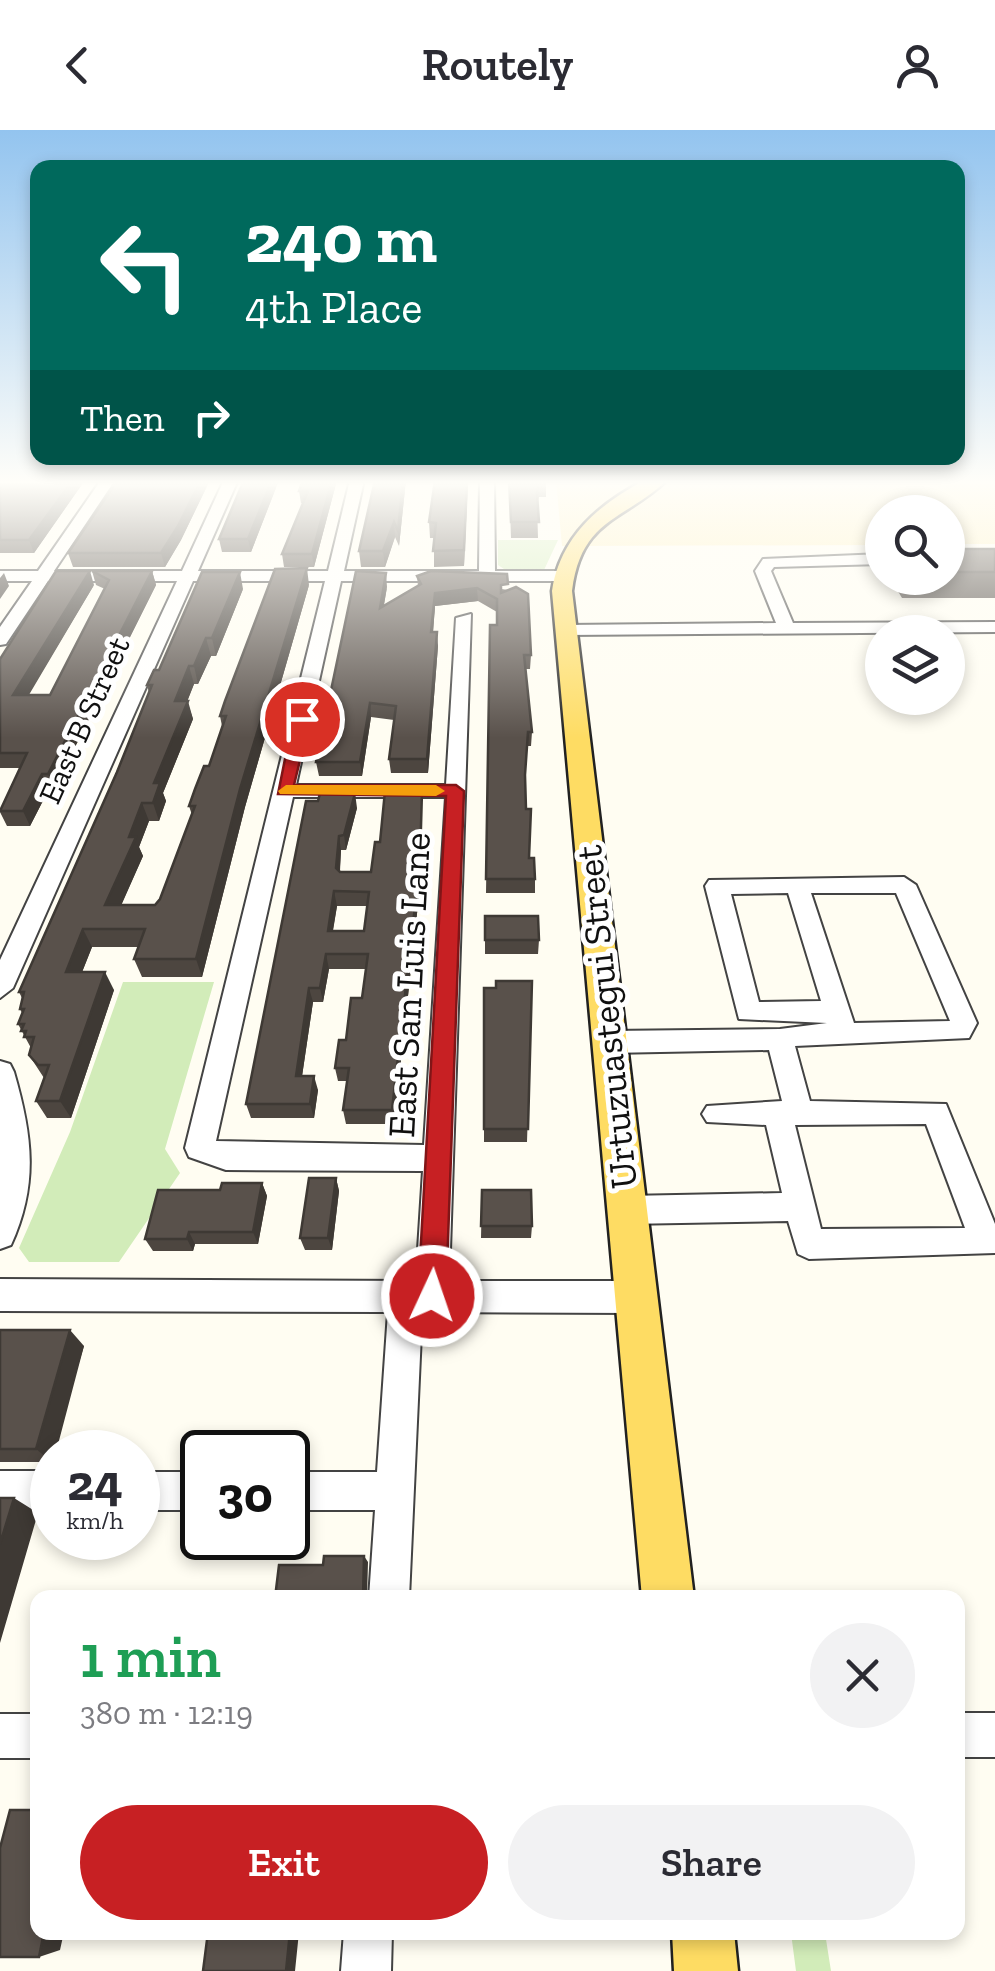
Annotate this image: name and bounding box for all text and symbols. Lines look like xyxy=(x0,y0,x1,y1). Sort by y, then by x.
icon: back xyxy=(50,38,105,93)
text: Routely xyxy=(422,38,573,92)
icon: person xyxy=(890,38,945,93)
text: 240 m xyxy=(245,196,437,280)
icon: left xyxy=(80,200,210,330)
text: 4th Place xyxy=(245,281,422,335)
icon: right xyxy=(184,390,239,445)
text: Then xyxy=(80,395,164,441)
map controls xyxy=(865,495,965,715)
button: search xyxy=(865,495,965,595)
button: layers xyxy=(865,615,965,715)
street label: East B Street xyxy=(30,631,138,809)
pin xyxy=(260,677,345,762)
icon: arrive xyxy=(275,692,330,747)
street label: East San Luis Lane xyxy=(378,831,440,1139)
street label: Urtuzuastegui Street xyxy=(565,843,647,1191)
position arrow xyxy=(380,1244,484,1348)
speed limit sign: 30 xyxy=(180,1430,310,1560)
text: 24 xyxy=(67,1453,123,1513)
text: km/h xyxy=(66,1505,124,1535)
text: 1 min xyxy=(80,1620,221,1692)
button: close xyxy=(810,1623,915,1728)
text: 380 m · 12:19 xyxy=(80,1694,253,1732)
button: Exit xyxy=(80,1805,488,1920)
button: Share xyxy=(508,1805,915,1920)

